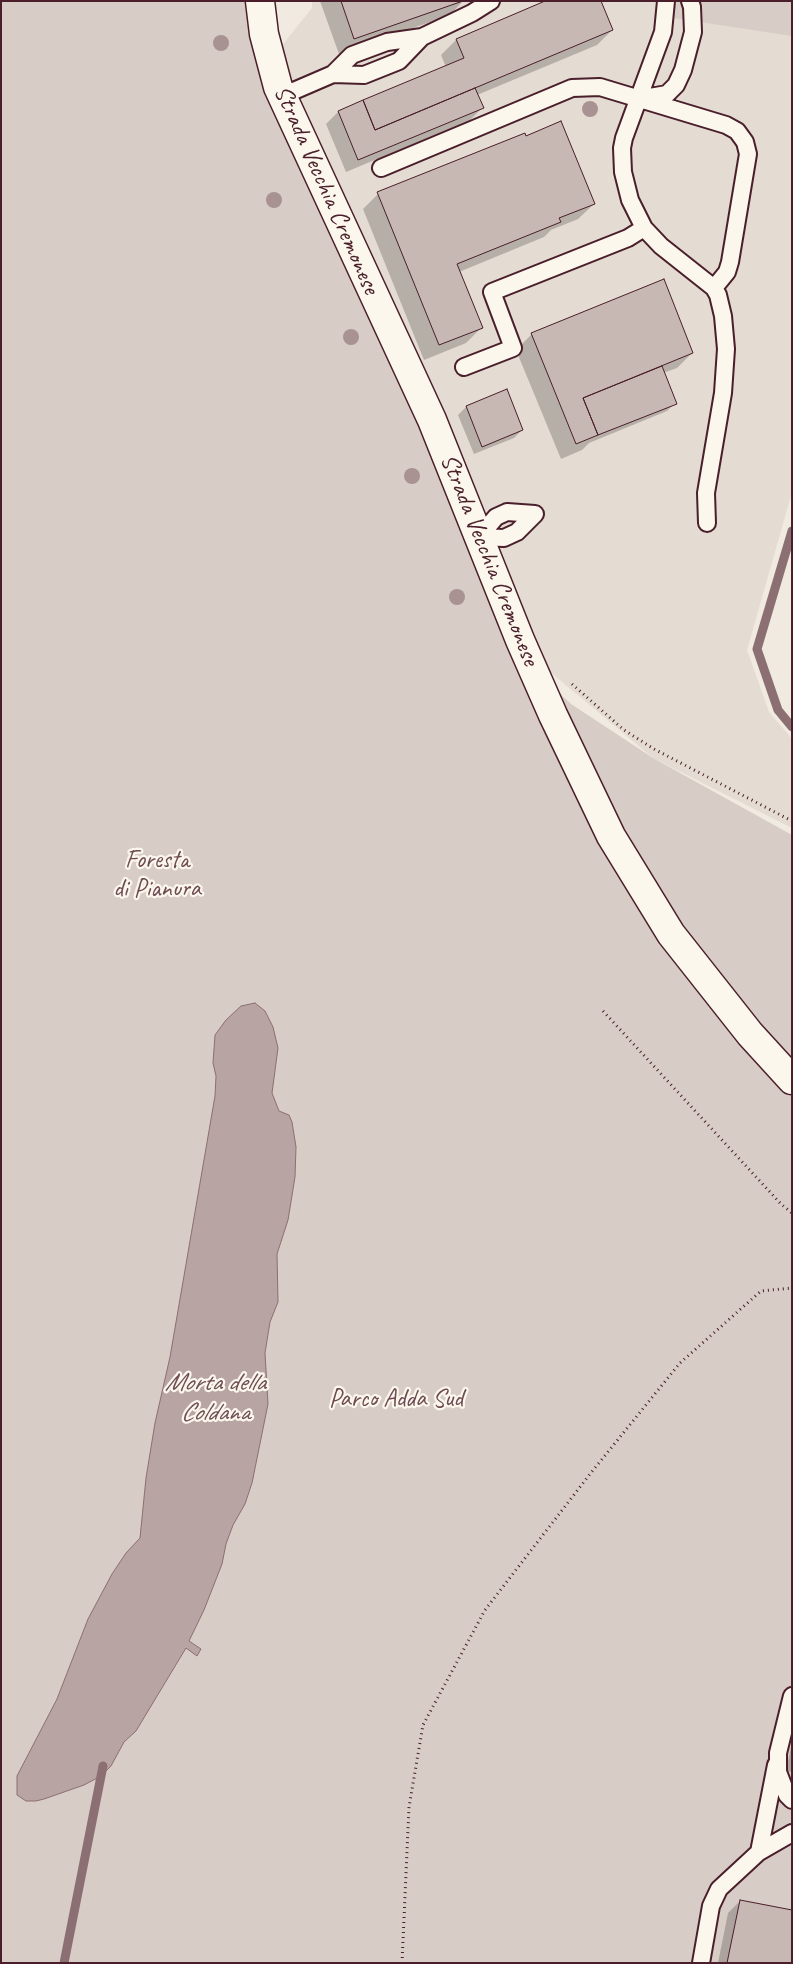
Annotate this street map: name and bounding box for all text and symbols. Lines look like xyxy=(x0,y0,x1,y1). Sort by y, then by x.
street label: Strada Vecchia Cremonese xyxy=(266,81,386,299)
street label: Strada Vecchia Cremonese xyxy=(433,450,545,670)
park label: Foresta di Pianura xyxy=(113,845,201,904)
water label: Morta della Coldana xyxy=(165,1367,265,1429)
park label: Parco Adda Sud xyxy=(329,1384,463,1414)

